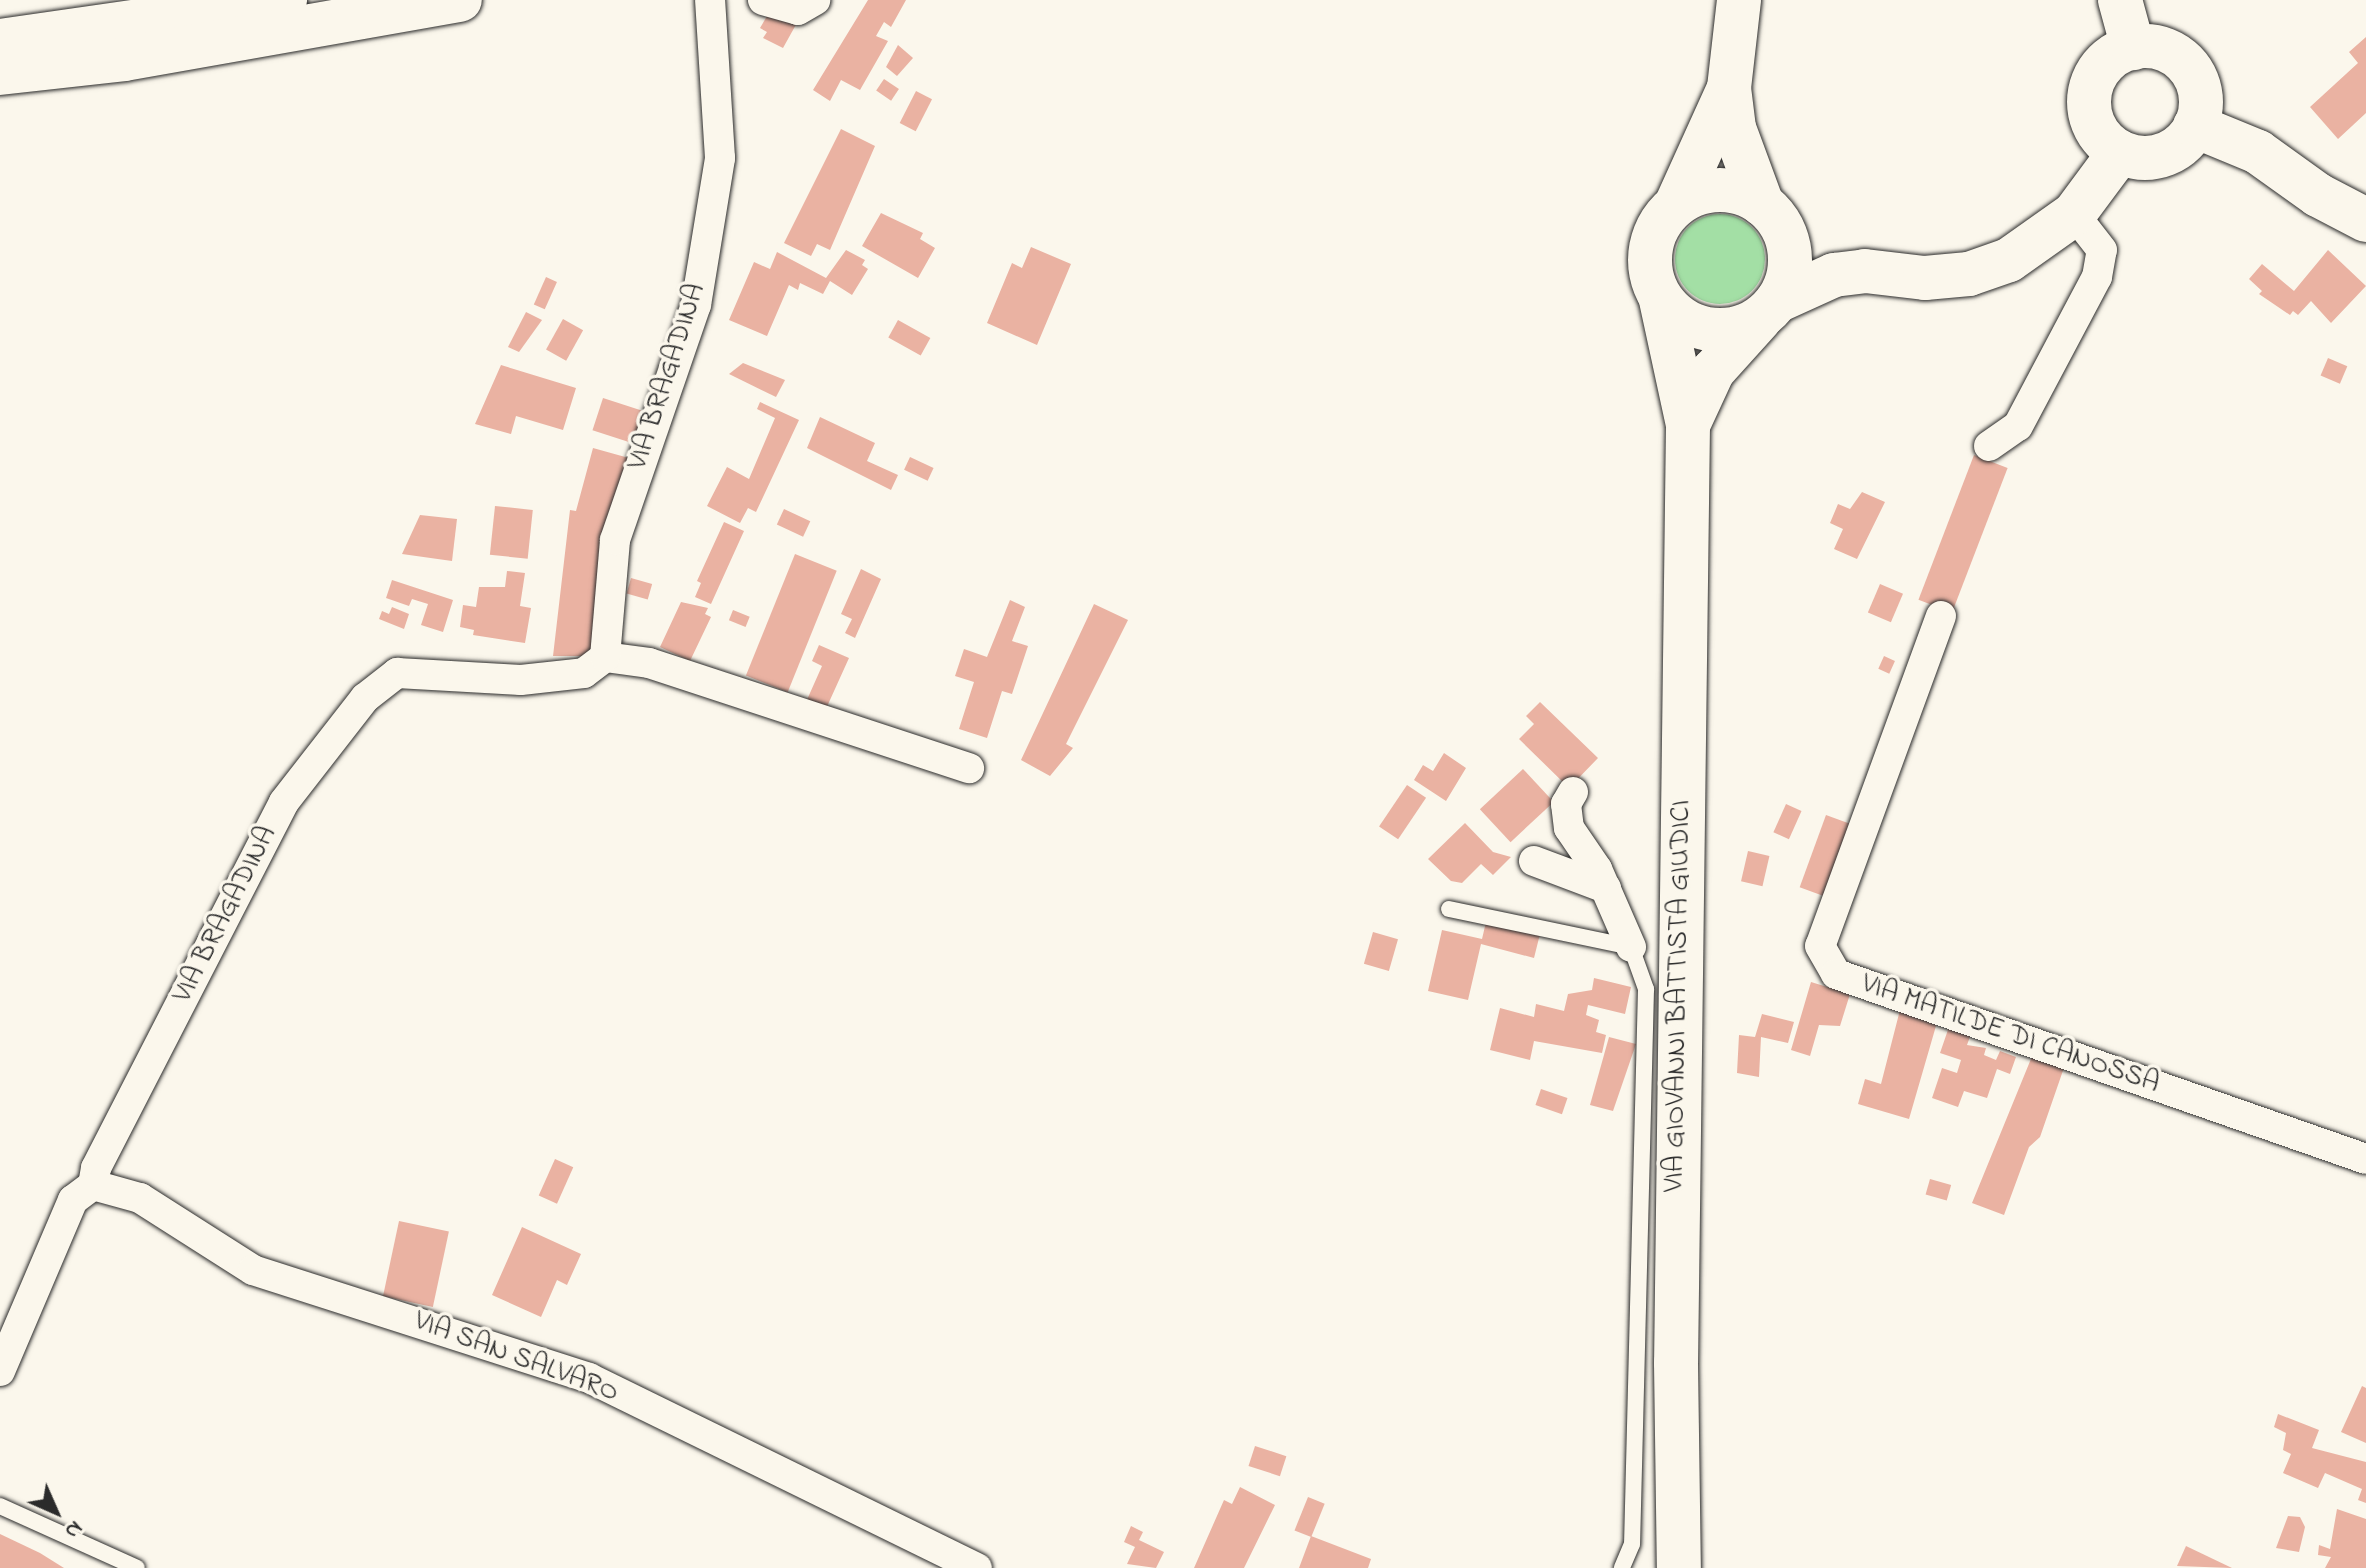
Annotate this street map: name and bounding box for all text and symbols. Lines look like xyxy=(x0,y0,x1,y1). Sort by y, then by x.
street label: VIA BRAGADINA xyxy=(622,280,714,474)
street label: VIA GIOVANNI BATTISTA GIUDICI xyxy=(1659,800,1699,1192)
street label: VIA BRAGADINA xyxy=(167,821,285,1009)
street label: VIA MATILDE DI CANOSSA xyxy=(1857,968,2163,1102)
street label: VIA SAN SALVARO xyxy=(409,1305,623,1411)
north arrow xyxy=(16,1472,96,1552)
text: N xyxy=(56,1512,90,1546)

